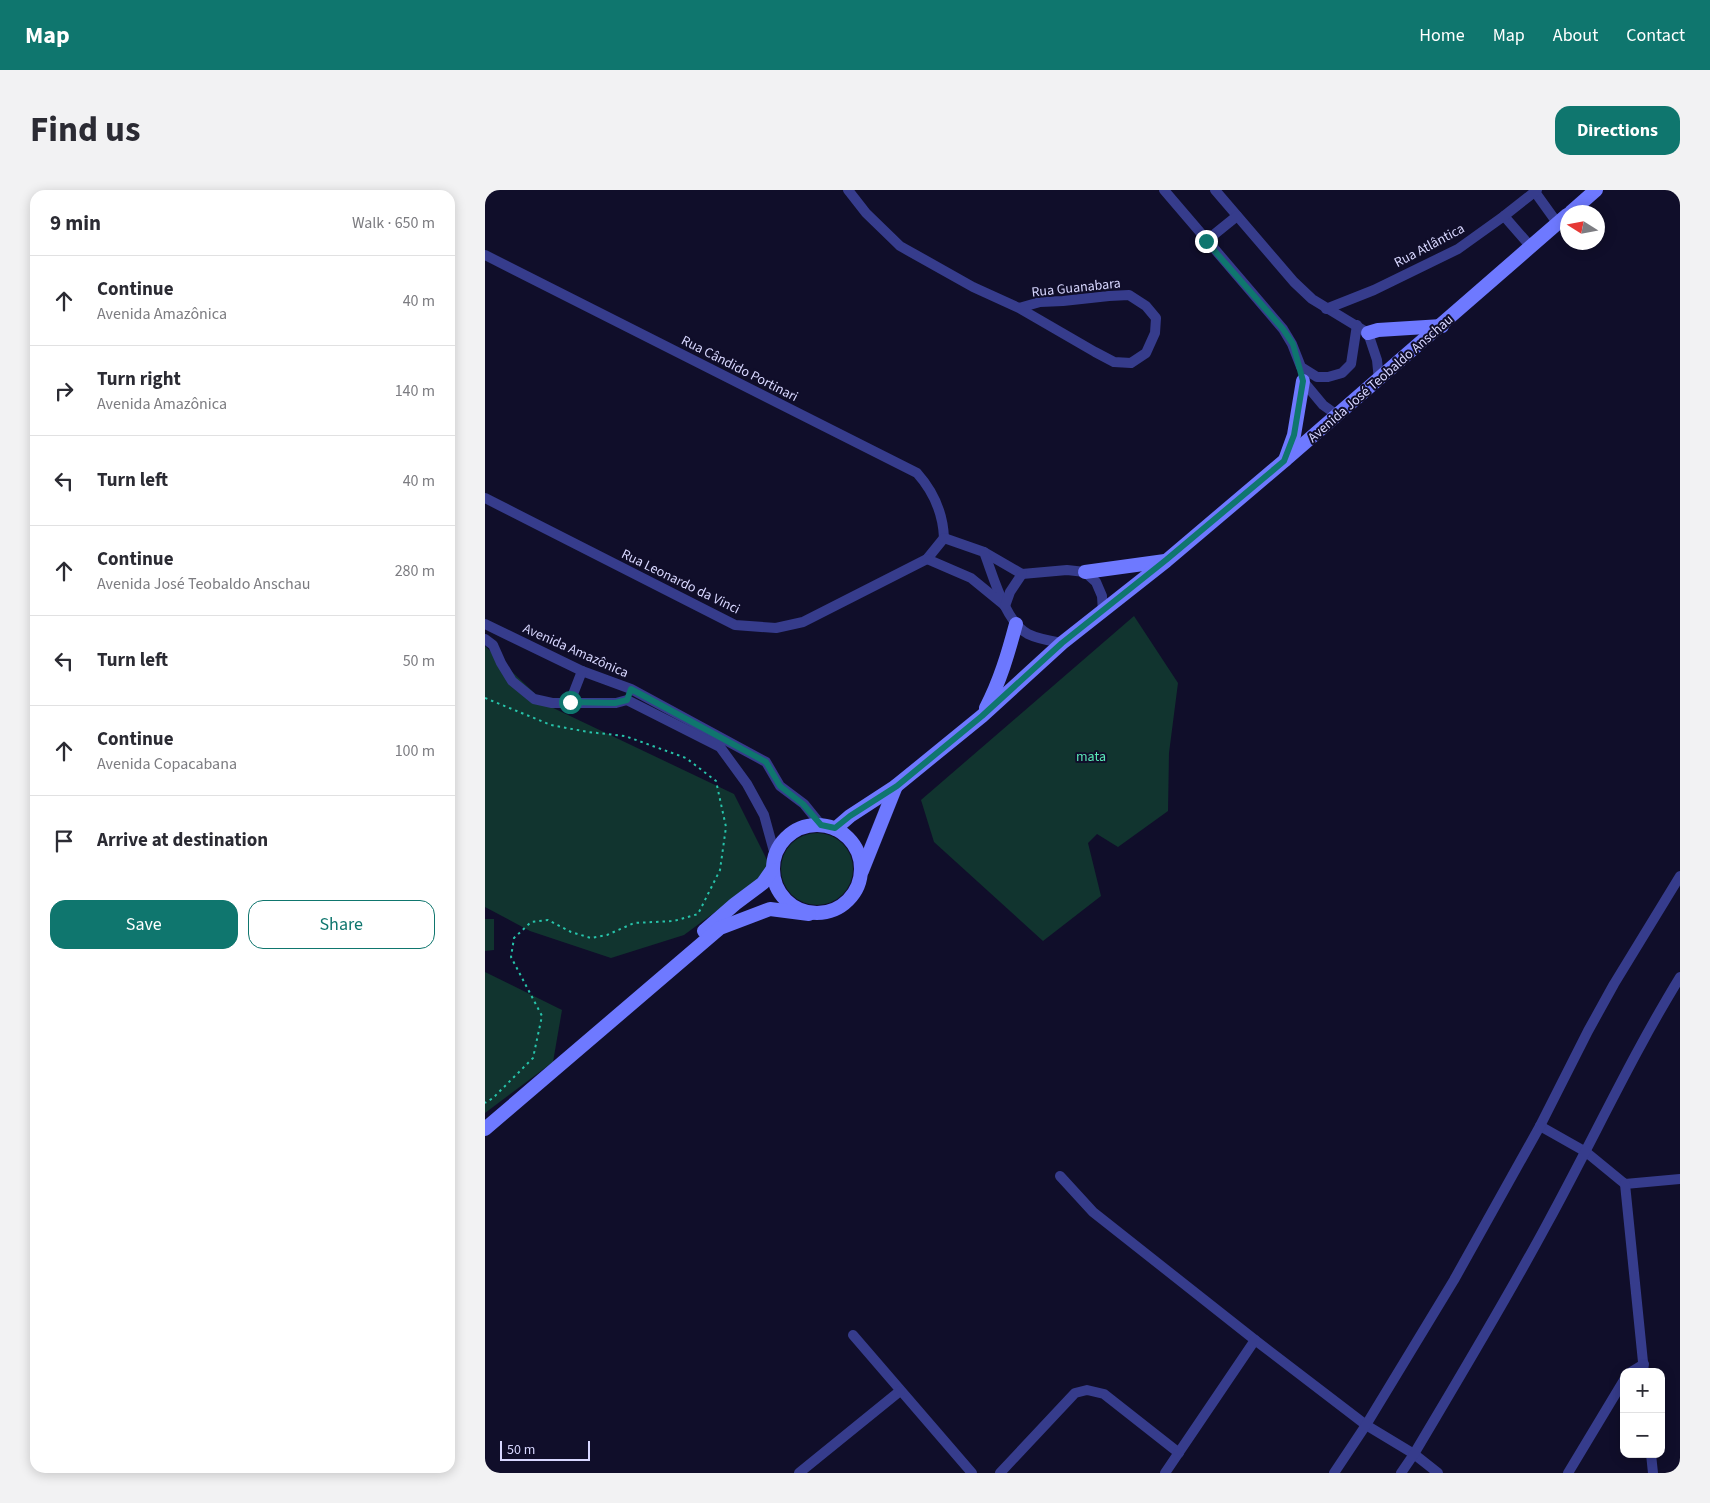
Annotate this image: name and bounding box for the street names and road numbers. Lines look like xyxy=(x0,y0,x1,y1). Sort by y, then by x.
street label: Rua Atlântica xyxy=(1391,219,1468,273)
street label: Rua Guanabara xyxy=(1030,273,1122,303)
street label: Avenida José Teobaldo Anschau xyxy=(1304,310,1458,448)
street label: Rua Cândido Portinari xyxy=(678,331,801,407)
street label: Rua Leonardo da Vinci xyxy=(618,544,743,619)
street label: Avenida Amazônica xyxy=(520,619,632,683)

